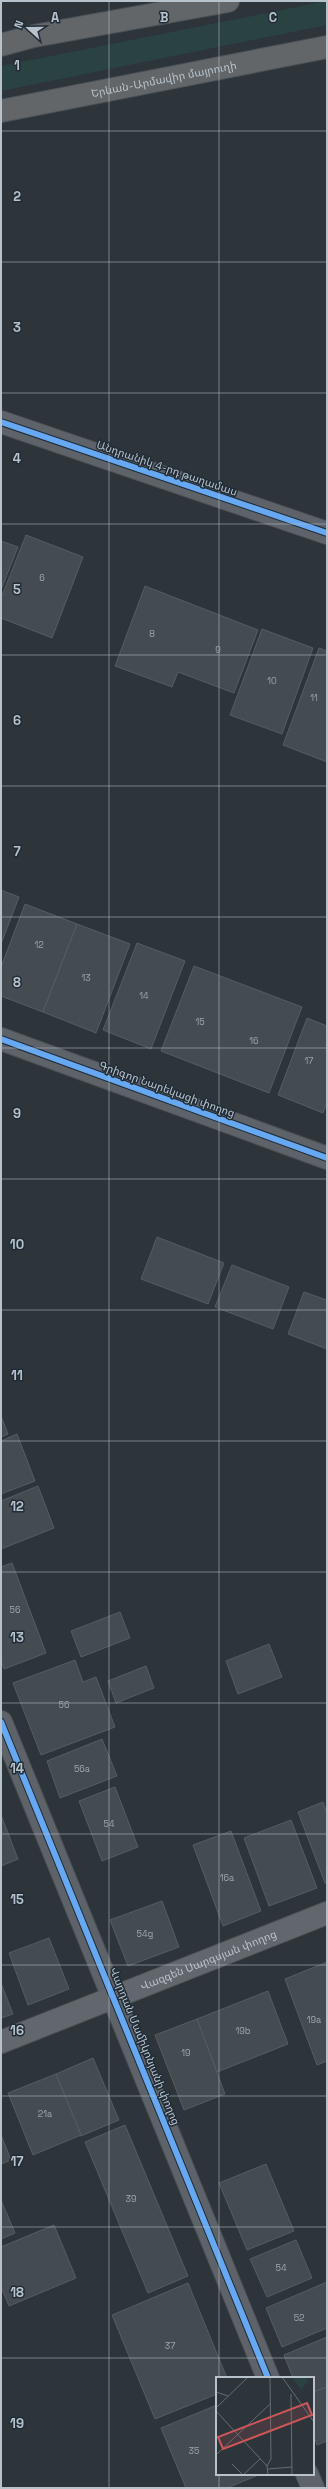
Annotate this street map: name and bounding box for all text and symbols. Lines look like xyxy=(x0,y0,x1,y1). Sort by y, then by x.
north arrow xyxy=(8,8,48,48)
text: A xyxy=(51,9,60,26)
text: B xyxy=(160,9,169,26)
text: C xyxy=(269,9,277,26)
text: N xyxy=(11,18,27,30)
text: 1 xyxy=(14,57,20,74)
street label: Երևան-Արմավիր մայրուղի xyxy=(90,58,238,100)
text: 2 xyxy=(13,188,21,205)
text: 3 xyxy=(13,319,21,336)
street label: Անդրանիկ 4-րդ թաղամաս xyxy=(95,437,239,499)
text: 4 xyxy=(13,450,21,467)
house number: 6 xyxy=(39,572,45,584)
text: 5 xyxy=(13,581,21,598)
house number: 8 xyxy=(149,628,155,640)
house number: 9 xyxy=(215,644,221,656)
house number: 10 xyxy=(267,675,277,687)
house number: 11 xyxy=(310,692,318,704)
text: 6 xyxy=(13,712,21,729)
text: 7 xyxy=(13,843,21,860)
house number: 12 xyxy=(34,939,44,951)
house number: 13 xyxy=(81,972,91,984)
text: 8 xyxy=(13,974,21,991)
house number: 14 xyxy=(139,990,149,1002)
house number: 15 xyxy=(195,1016,205,1028)
house number: 16 xyxy=(249,1035,259,1047)
house number: 17 xyxy=(305,1055,313,1067)
street label: Գրիգոր Նարեկացի փողոց xyxy=(97,1058,237,1120)
text: 9 xyxy=(13,1105,21,1122)
text: 10 xyxy=(10,1236,24,1253)
text: 11 xyxy=(11,1367,23,1384)
text: 12 xyxy=(10,1498,24,1515)
house number: 56 xyxy=(10,1604,21,1616)
text: 13 xyxy=(10,1629,24,1646)
house number: 56 xyxy=(59,1699,70,1711)
text: 14 xyxy=(10,1760,24,1777)
house number: 56a xyxy=(74,1763,90,1775)
house number: 54 xyxy=(103,1818,115,1830)
house number: 16a xyxy=(220,1872,234,1884)
text: 15 xyxy=(10,1891,24,1908)
street label: Վազգեն Սարգսյան փողոց xyxy=(138,1927,279,1993)
house number: 54g xyxy=(137,1928,154,1940)
street label: Վարդան Մամիկոնյանի փողոց xyxy=(107,1965,183,2127)
house number: 19a xyxy=(307,2014,321,2026)
text: 16 xyxy=(10,2022,24,2039)
house number: 19b xyxy=(235,2025,251,2037)
house number: 19 xyxy=(181,2047,191,2059)
house number: 21a xyxy=(38,2108,52,2120)
text: 17 xyxy=(10,2153,24,2170)
house number: 39 xyxy=(126,2193,136,2205)
house number: 54 xyxy=(275,2262,287,2274)
text: 18 xyxy=(10,2284,24,2301)
house number: 52 xyxy=(294,2312,304,2324)
house number: 37 xyxy=(165,2340,175,2352)
inset map xyxy=(216,2377,314,2475)
text: 19 xyxy=(10,2415,24,2432)
house number: 35 xyxy=(189,2445,199,2457)

